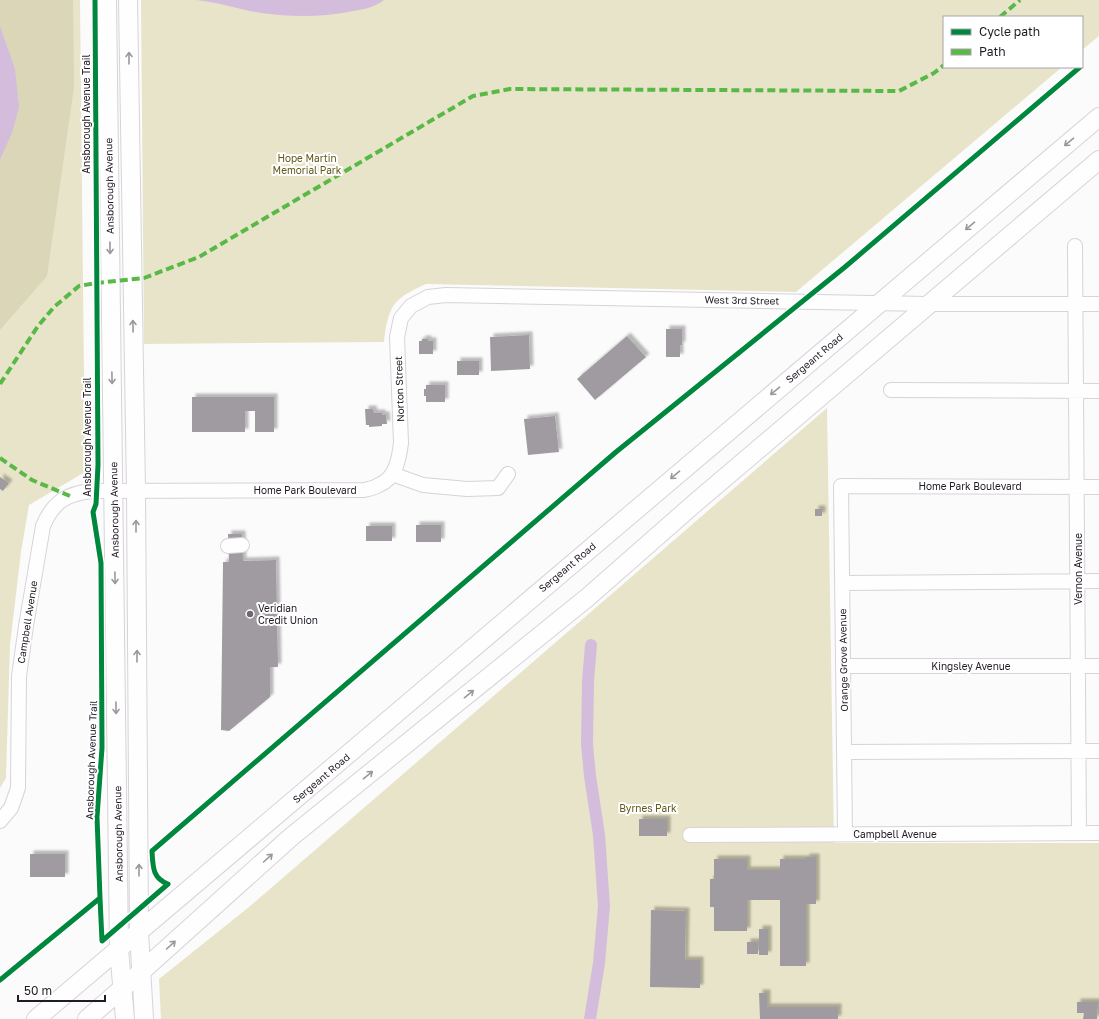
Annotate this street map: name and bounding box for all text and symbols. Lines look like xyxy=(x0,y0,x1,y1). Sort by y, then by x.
legend xyxy=(943,16,1083,68)
text: Cycle path xyxy=(979,24,1040,39)
text: Path xyxy=(979,44,1006,59)
one-way arrow xyxy=(125,52,132,65)
street label: Ansborough Avenue Trail xyxy=(80,54,92,174)
one-way arrow xyxy=(1064,137,1075,146)
street label: Ansborough Avenue xyxy=(102,138,116,234)
park label: Hope Martin Memorial Park xyxy=(273,152,342,176)
one-way arrow xyxy=(965,221,975,230)
one-way arrow xyxy=(106,241,114,254)
street label: West 3rd Street xyxy=(705,293,779,307)
one-way arrow xyxy=(129,320,137,333)
street label: Sergeant Road xyxy=(783,331,845,385)
street label: Norton Street xyxy=(392,356,406,422)
one-way arrow xyxy=(108,371,116,384)
street label: Ansborough Avenue Trail xyxy=(81,377,93,497)
one-way arrow xyxy=(769,387,780,396)
street label: Ansborough Avenue xyxy=(107,462,121,558)
one-way arrow xyxy=(670,471,681,480)
street label: Home Park Boulevard xyxy=(918,480,1022,492)
street label: Home Park Boulevard xyxy=(253,484,357,496)
one-way arrow xyxy=(132,520,140,533)
street label: Vernon Avenue xyxy=(1072,533,1084,605)
street label: Sergeant Road xyxy=(536,540,598,594)
one-way arrow xyxy=(111,571,119,584)
street label: Campbell Avenue xyxy=(15,580,39,664)
place label: Veridian Credit Union xyxy=(258,602,318,626)
street label: Orange Grove Avenue xyxy=(836,608,850,712)
marker: Veridian Credit Union xyxy=(245,609,255,619)
one-way arrow xyxy=(133,650,141,663)
street label: Kingsley Avenue xyxy=(931,660,1011,672)
one-way arrow xyxy=(463,689,474,698)
street label: Ansborough Avenue Trail xyxy=(83,700,99,820)
one-way arrow xyxy=(113,701,120,714)
street label: Sergeant Road xyxy=(290,751,352,805)
one-way arrow xyxy=(362,771,373,780)
street label: Ansborough Avenue xyxy=(111,786,125,882)
park label: Byrnes Park xyxy=(619,802,677,814)
street label: Campbell Avenue xyxy=(853,828,937,840)
one-way arrow xyxy=(262,854,273,863)
one-way arrow xyxy=(135,864,143,877)
one-way arrow xyxy=(166,941,176,950)
scale bar xyxy=(18,977,105,1003)
text: 50 m xyxy=(24,983,52,998)

